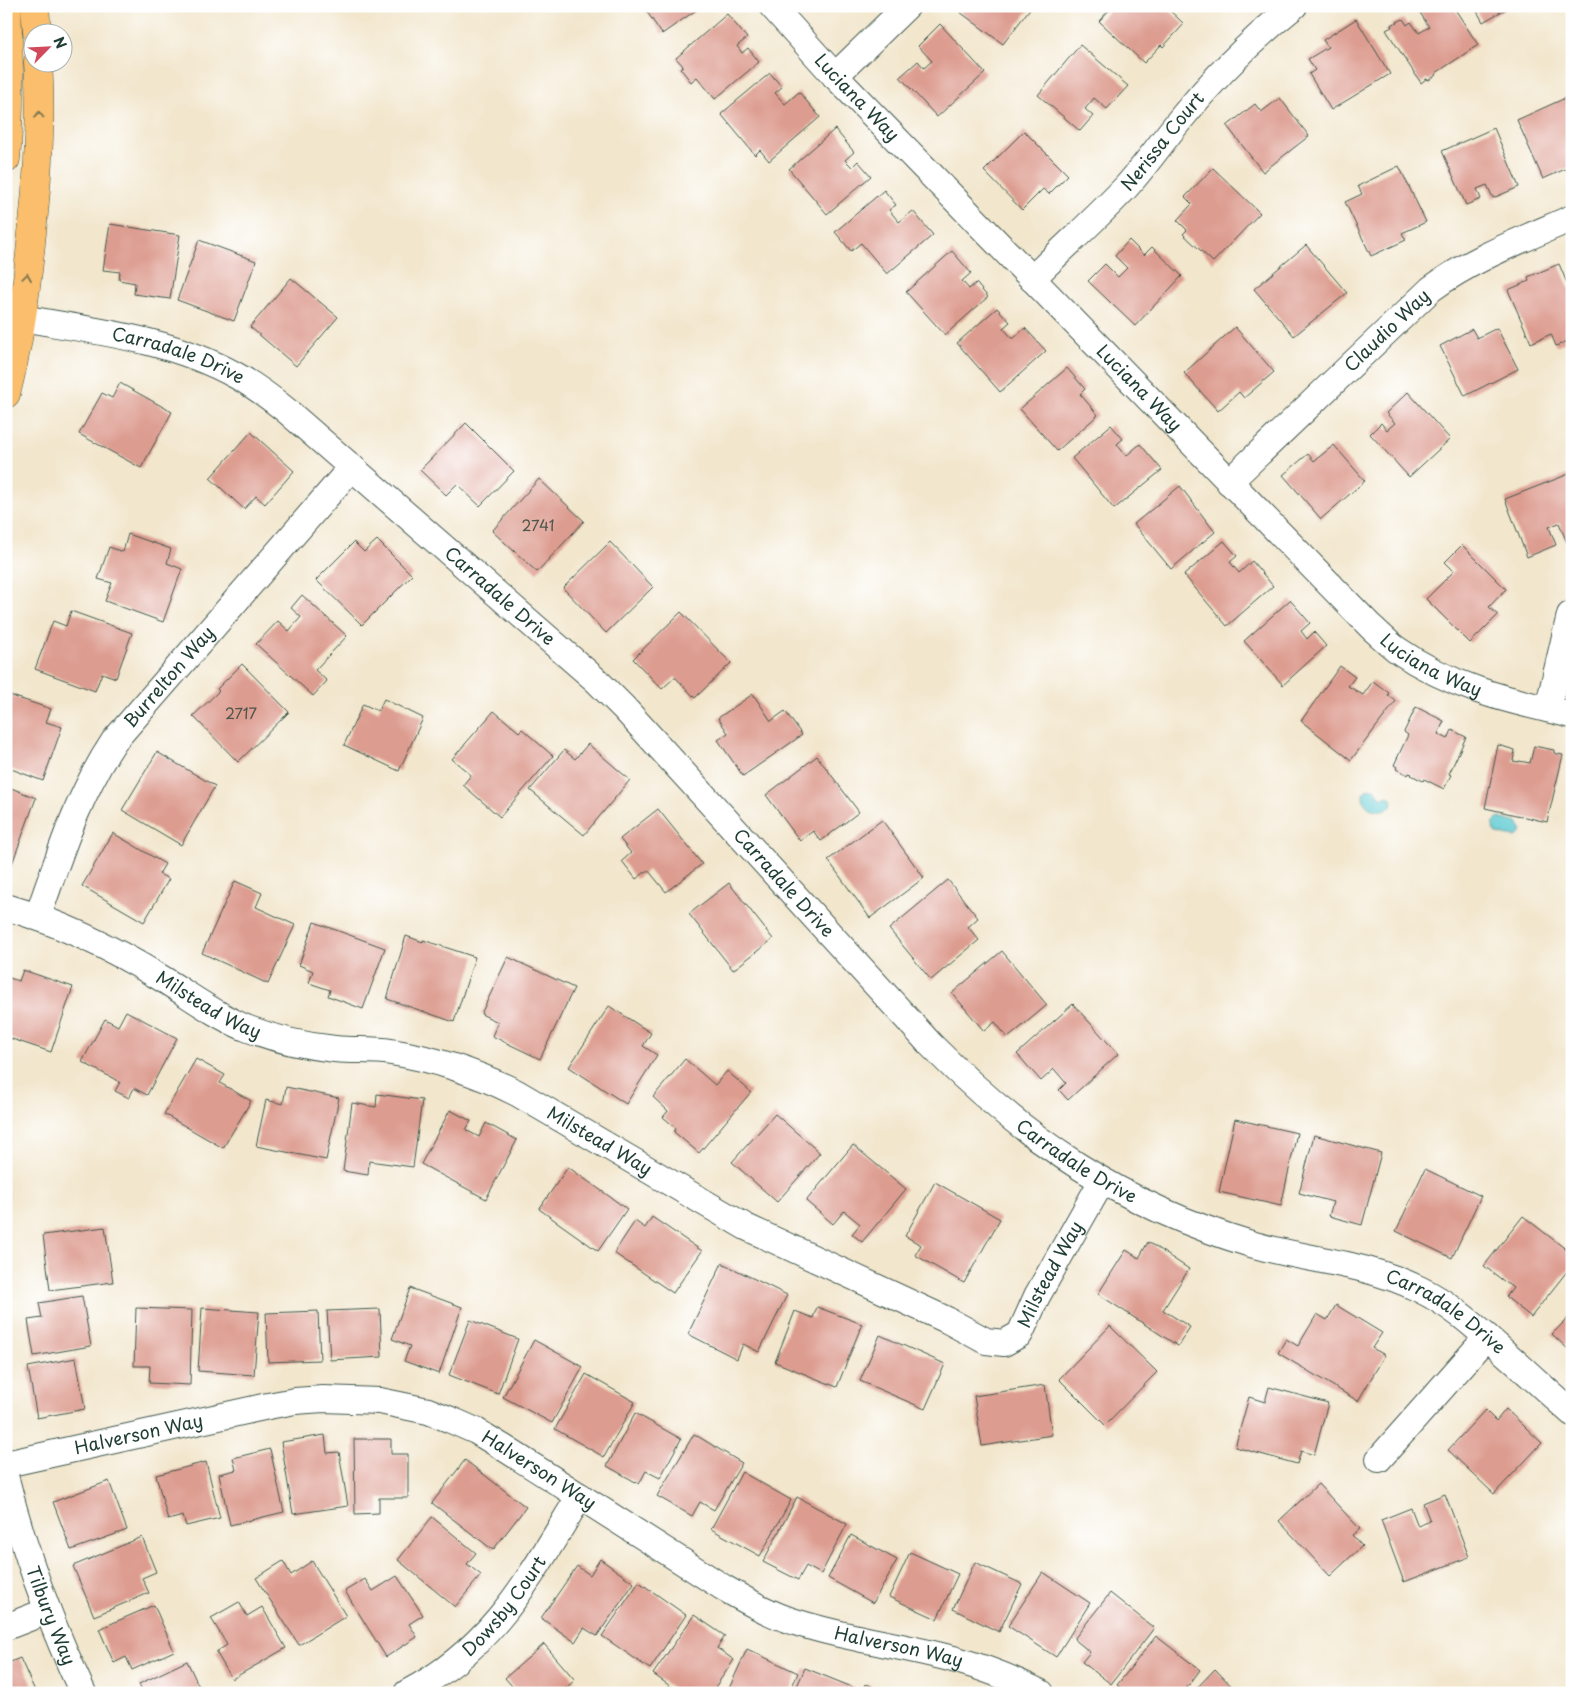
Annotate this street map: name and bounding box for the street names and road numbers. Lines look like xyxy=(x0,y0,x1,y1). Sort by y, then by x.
street label: Luciana Way xyxy=(809,47,907,147)
street label: Nerissa Court xyxy=(1114,85,1210,196)
street label: Claudio Way xyxy=(1337,282,1435,377)
street label: Carradale Drive xyxy=(110,319,250,390)
street label: Luciana Way xyxy=(1091,338,1189,437)
street label: Carradale Drive xyxy=(439,539,562,651)
street label: Burrelton Way xyxy=(117,619,220,733)
street label: Luciana Way xyxy=(1375,626,1486,702)
street label: Carradale Drive xyxy=(728,822,841,943)
street label: Milstead Way xyxy=(151,963,265,1044)
street label: Milstead Way xyxy=(542,1099,658,1181)
street label: Carradale Drive xyxy=(1011,1112,1142,1209)
street label: Milstead Way xyxy=(1010,1215,1089,1332)
street label: Carradale Drive xyxy=(1382,1262,1512,1360)
street label: Halverson Way xyxy=(72,1406,205,1460)
street label: Halverson Way xyxy=(477,1423,602,1515)
street label: Dowsby Court xyxy=(455,1550,552,1662)
street label: Tilbury Way xyxy=(20,1562,84,1669)
street label: Halverson Way xyxy=(832,1618,967,1673)

